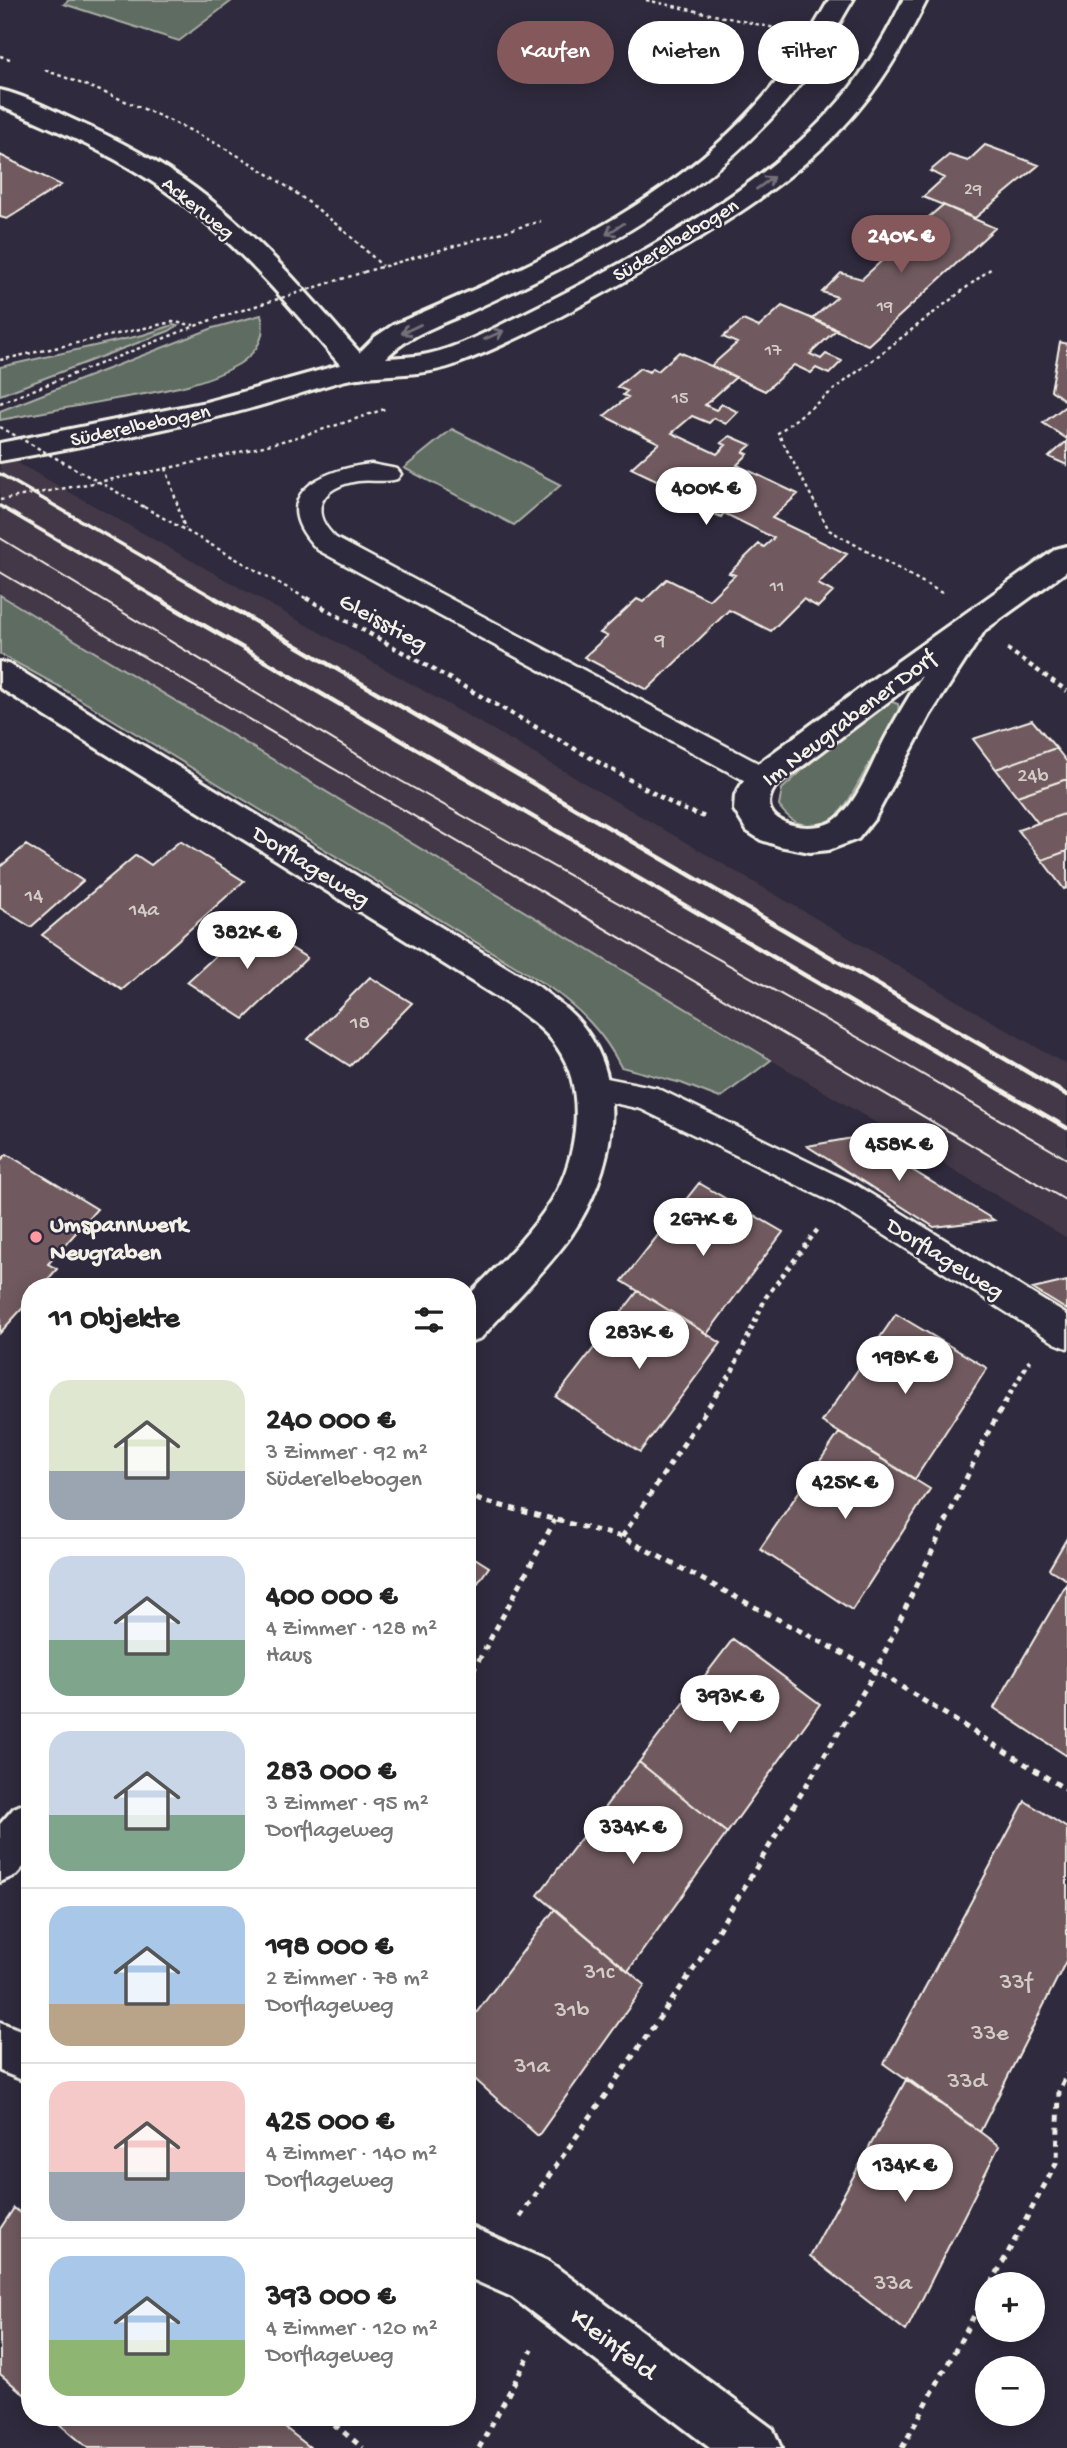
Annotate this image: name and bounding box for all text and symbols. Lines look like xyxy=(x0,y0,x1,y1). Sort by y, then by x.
chip: Kaufen xyxy=(497,21,614,84)
chip: Mieten xyxy=(628,21,744,84)
chip: Filter xyxy=(758,21,859,84)
street label: Ackerweg xyxy=(155,173,238,247)
one-way arrow xyxy=(755,175,774,190)
house number: 29 xyxy=(964,180,982,201)
street label: Süderelbebogen xyxy=(609,195,744,289)
pin: 240K € xyxy=(844,216,958,275)
one-way arrow xyxy=(605,222,625,236)
text: 240K € xyxy=(867,224,935,251)
house number: 19 xyxy=(876,297,893,318)
one-way arrow xyxy=(400,323,421,336)
one-way arrow xyxy=(483,328,504,341)
house number: 17 xyxy=(764,341,782,362)
house number: 15 xyxy=(671,389,688,410)
street label: Süderelbebogen xyxy=(69,400,213,454)
pin: 400K € xyxy=(649,468,763,527)
text: 400K € xyxy=(672,476,740,503)
house number: 11 xyxy=(769,577,784,598)
street label: Gleisstieg xyxy=(333,588,432,660)
house number: 9 xyxy=(654,630,666,655)
street label: Im Neugrabener Dorf xyxy=(757,644,944,795)
house number: 24b xyxy=(1017,765,1049,790)
street label: Dorflageweg xyxy=(244,819,374,916)
house number: 14 xyxy=(24,885,43,910)
house number: 14a xyxy=(128,899,160,924)
pin: 382K € xyxy=(190,912,304,971)
text: 382K € xyxy=(213,920,281,947)
house number: 18 xyxy=(349,1012,370,1037)
pin: 458K € xyxy=(842,1124,956,1183)
text: 458K € xyxy=(865,1132,933,1159)
pin: 267K € xyxy=(646,1198,760,1258)
text: 267K € xyxy=(670,1207,736,1234)
street label: Dorflageweg xyxy=(878,1211,1008,1308)
place label: Umspannwerk Neugraben xyxy=(50,1212,191,1269)
marker: Umspannwerk Neugraben xyxy=(28,1229,44,1245)
icon: filters xyxy=(410,1301,448,1339)
text: 11 Objekte xyxy=(49,1303,180,1338)
pin: 283K € xyxy=(582,1312,696,1371)
text: 283K € xyxy=(605,1320,673,1347)
pin: 198K € xyxy=(848,1336,962,1396)
text: 198K € xyxy=(872,1345,938,1372)
text: 240 000 € xyxy=(266,1405,395,1440)
icon: home xyxy=(105,1408,189,1492)
text: 3 Zimmer · 92 m² xyxy=(266,1440,428,1467)
pin: 425K € xyxy=(788,1462,902,1521)
text: Süderelbebogen xyxy=(266,1467,422,1494)
text: 425K € xyxy=(812,1470,878,1497)
text: 400 000 € xyxy=(266,1581,397,1616)
icon: home xyxy=(105,1584,189,1668)
text: 4 Zimmer · 128 m² xyxy=(266,1616,437,1643)
text: Haus xyxy=(266,1643,311,1670)
pin: 393K € xyxy=(673,1676,787,1735)
text: 393K € xyxy=(696,1684,764,1711)
text: 283 000 € xyxy=(266,1756,396,1791)
icon: home xyxy=(105,1759,189,1843)
text: 3 Zimmer · 95 m² xyxy=(266,1791,429,1818)
pin: 334K € xyxy=(576,1806,690,1866)
text: 334K € xyxy=(600,1815,666,1842)
text: Dorflageweg xyxy=(266,1818,394,1845)
text: 198 000 € xyxy=(266,1931,393,1966)
icon: home xyxy=(105,1934,189,2018)
house number: 31c xyxy=(583,1959,615,1988)
text: 2 Zimmer · 78 m² xyxy=(266,1966,429,1993)
house number: 33f xyxy=(999,1969,1034,1998)
text: Dorflageweg xyxy=(266,1993,394,2020)
house number: 31b xyxy=(554,1997,590,2026)
house number: 33e xyxy=(970,2020,1009,2049)
house number: 31a xyxy=(513,2053,550,2082)
house number: 33d xyxy=(947,2068,988,2097)
text: 425 000 € xyxy=(266,2106,394,2141)
icon: home xyxy=(105,2109,189,2193)
text: 4 Zimmer · 140 m² xyxy=(266,2141,437,2168)
pin: 134K € xyxy=(848,2144,962,2204)
text: 134K € xyxy=(873,2153,937,2180)
text: Dorflageweg xyxy=(266,2168,394,2195)
house number: 33a xyxy=(873,2270,913,2299)
map controls xyxy=(975,2272,1045,2426)
button: + xyxy=(975,2272,1045,2342)
text: 393 000 € xyxy=(266,2281,395,2316)
icon: home xyxy=(105,2284,189,2368)
street label: Kleinfeld xyxy=(562,2302,665,2391)
text: 4 Zimmer · 120 m² xyxy=(266,2316,438,2343)
text: Dorflageweg xyxy=(266,2343,394,2370)
button: − xyxy=(975,2356,1045,2426)

